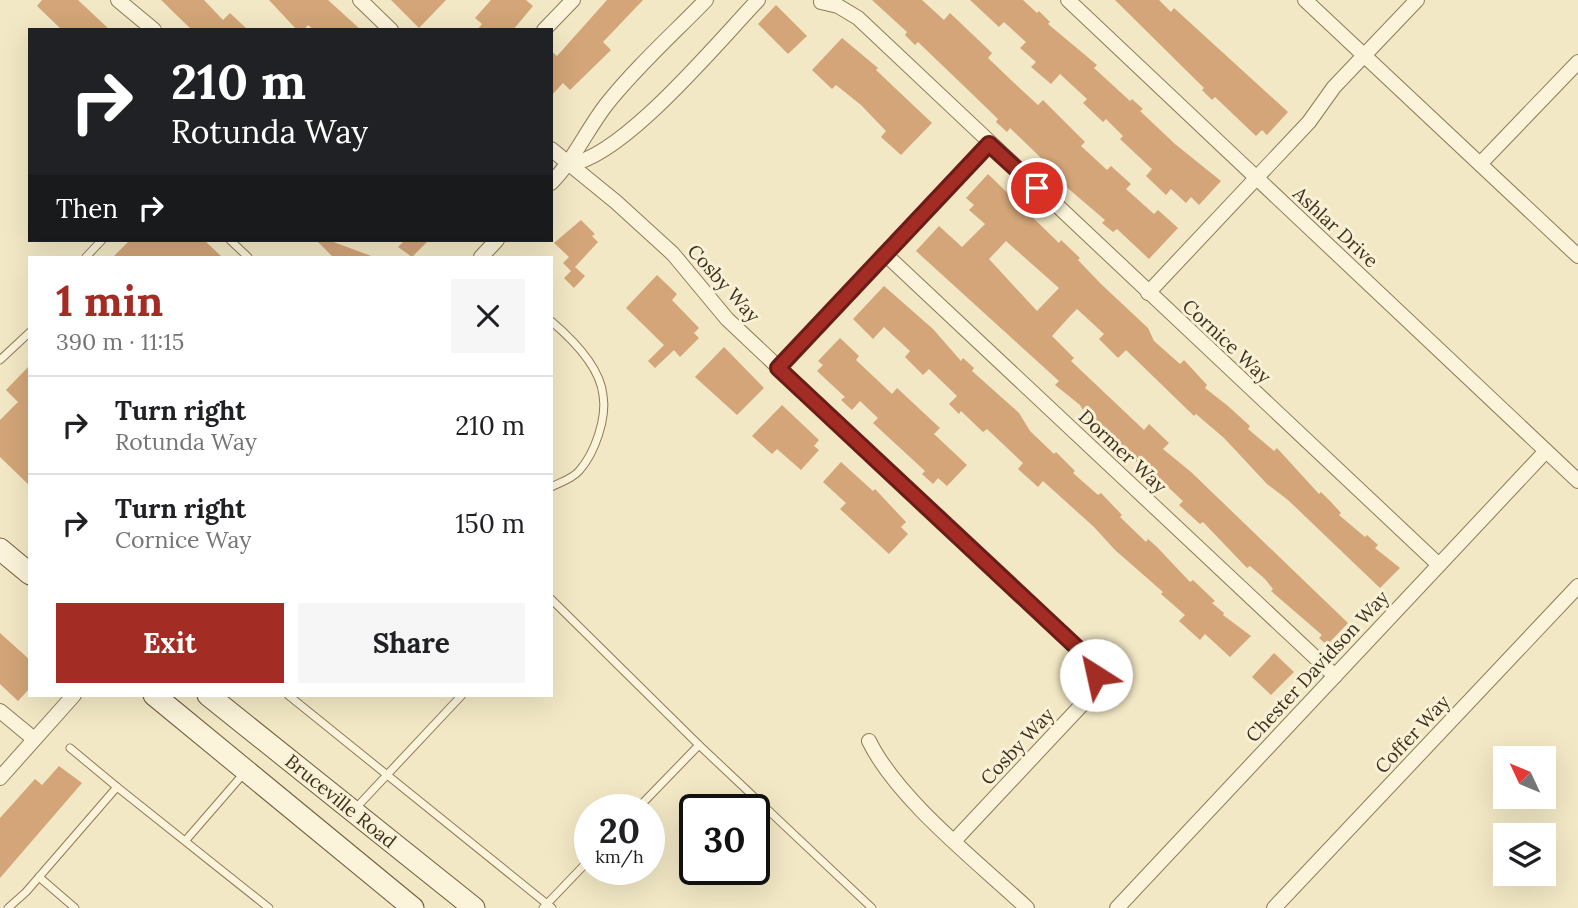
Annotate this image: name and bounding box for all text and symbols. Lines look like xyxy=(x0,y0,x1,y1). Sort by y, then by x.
text: 210 m xyxy=(171,50,306,112)
icon: right xyxy=(56,56,147,147)
text: Rotunda Way xyxy=(171,111,368,152)
pin xyxy=(1007,158,1067,218)
icon: arrive xyxy=(1018,169,1056,207)
street label: Ashlar Drive xyxy=(1288,181,1384,273)
icon: right xyxy=(132,189,170,227)
text: Then xyxy=(56,192,118,225)
street label: Cosby Way xyxy=(683,239,765,327)
text: 1 min xyxy=(56,274,163,328)
button: close xyxy=(451,279,525,353)
street label: Cornice Way xyxy=(1178,294,1276,388)
text: 390 m · 11:15 xyxy=(56,327,184,356)
text: Turn right xyxy=(115,394,246,427)
street label: Dormer Way xyxy=(1074,404,1172,498)
icon: right xyxy=(56,406,94,444)
text: 210 m xyxy=(455,409,525,442)
text: Rotunda Way xyxy=(115,427,257,456)
text: Turn right xyxy=(115,492,246,525)
icon: right xyxy=(56,504,94,542)
text: 150 m xyxy=(455,507,525,540)
text: Cornice Way xyxy=(115,525,251,554)
street label: Chester Davidson Way xyxy=(1240,585,1394,747)
button: Exit xyxy=(56,603,284,683)
button: Share xyxy=(298,603,525,683)
position arrow xyxy=(1059,638,1133,712)
street label: Coffer Way xyxy=(1370,690,1454,778)
street label: Cosby Way xyxy=(975,702,1059,790)
north arrow xyxy=(1493,746,1556,808)
map controls xyxy=(1493,746,1556,886)
street label: Bruceville Road xyxy=(281,749,401,853)
speed limit sign: 30 xyxy=(679,794,770,885)
text: 20 xyxy=(599,808,640,853)
button: layers xyxy=(1493,823,1556,886)
text: km/h xyxy=(595,845,644,868)

